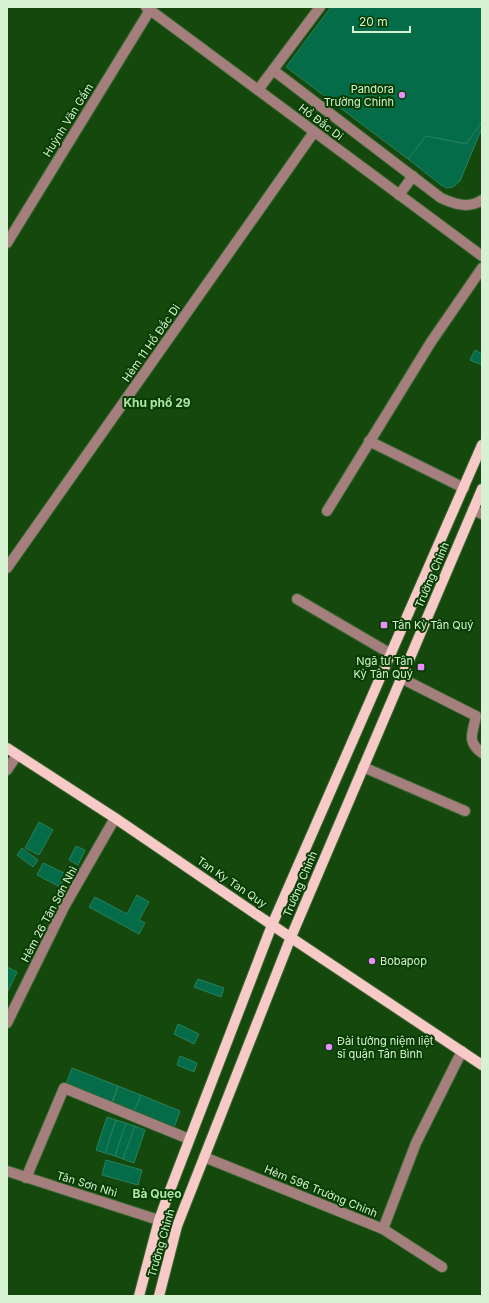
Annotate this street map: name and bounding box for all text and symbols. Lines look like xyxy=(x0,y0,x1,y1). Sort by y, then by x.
scale bar xyxy=(353,8,410,34)
text: 20 m xyxy=(359,14,388,29)
street label: Huỳnh Văn Gấm xyxy=(40,81,96,159)
place label: Pandora Trường Chinh xyxy=(324,82,394,109)
marker: Pandora Trường Chinh xyxy=(397,90,407,100)
street label: Hồ Đắc Di xyxy=(296,101,346,143)
street label: Hẻm 11 Hồ Đắc Di xyxy=(119,302,183,384)
district label: Khu phố 29 xyxy=(123,395,191,410)
street label: Trường Chinh xyxy=(412,540,452,610)
place label: Tân Kỳ Tân Quý xyxy=(392,618,473,632)
marker: Tân Kỳ Tân Quý xyxy=(379,620,389,630)
place label: Ngã tư Tân Kỳ Tân Quý xyxy=(354,654,413,681)
marker: Ngã tư Tân Kỳ Tân Quý xyxy=(416,662,426,672)
street label: Trường Chinh xyxy=(280,849,320,919)
street label: Tan Ky Tan Quy xyxy=(194,853,270,911)
street label: Hẻm 26 Tân Sơn Nhì xyxy=(18,864,80,964)
place label: Bobapop xyxy=(380,954,427,968)
marker: Bobapop xyxy=(367,956,377,966)
place label: Đài tưởng niệm liệt sĩ quận Tân Bình xyxy=(337,1034,434,1061)
marker: Đài tưởng niệm liệt sĩ quận Tân Bình xyxy=(324,1042,334,1052)
street label: Hẻm 596 Trường Chinh xyxy=(262,1162,380,1220)
street label: Tân Sơn Nhì xyxy=(55,1168,119,1200)
district label: Bà Quẹo xyxy=(132,1186,182,1201)
street label: Trường Chinh xyxy=(145,1207,177,1279)

